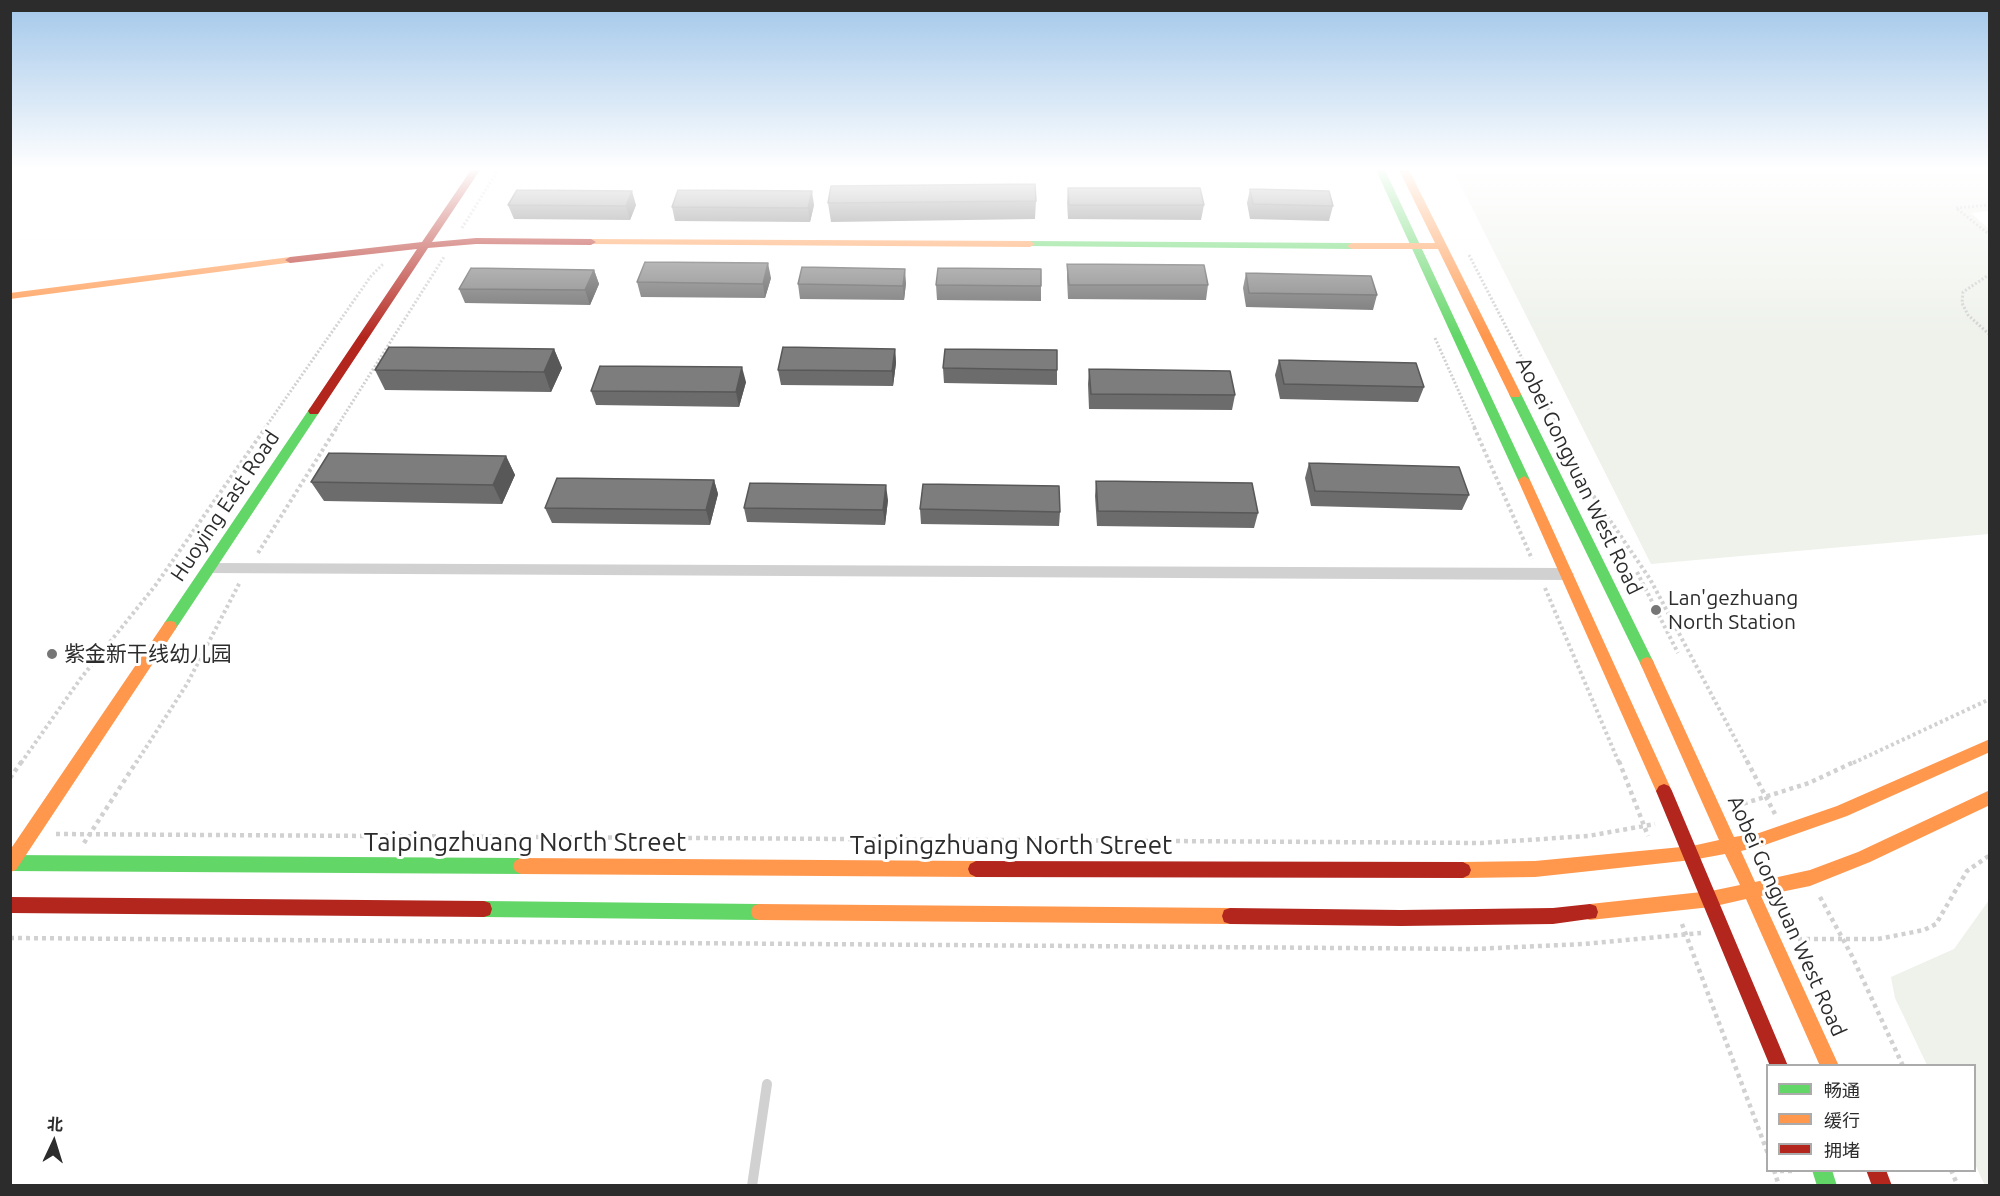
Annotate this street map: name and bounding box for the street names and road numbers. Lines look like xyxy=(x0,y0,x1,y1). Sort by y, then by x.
street label: Aobei Gongyuan West Road xyxy=(1510,353,1648,599)
street label: Huoying East Road xyxy=(165,426,285,586)
street label: Aobei Gongyuan West Road xyxy=(1722,792,1852,1040)
street label: Taipingzhuang North Street xyxy=(364,826,686,858)
street label: Taipingzhuang North Street xyxy=(850,829,1172,861)

